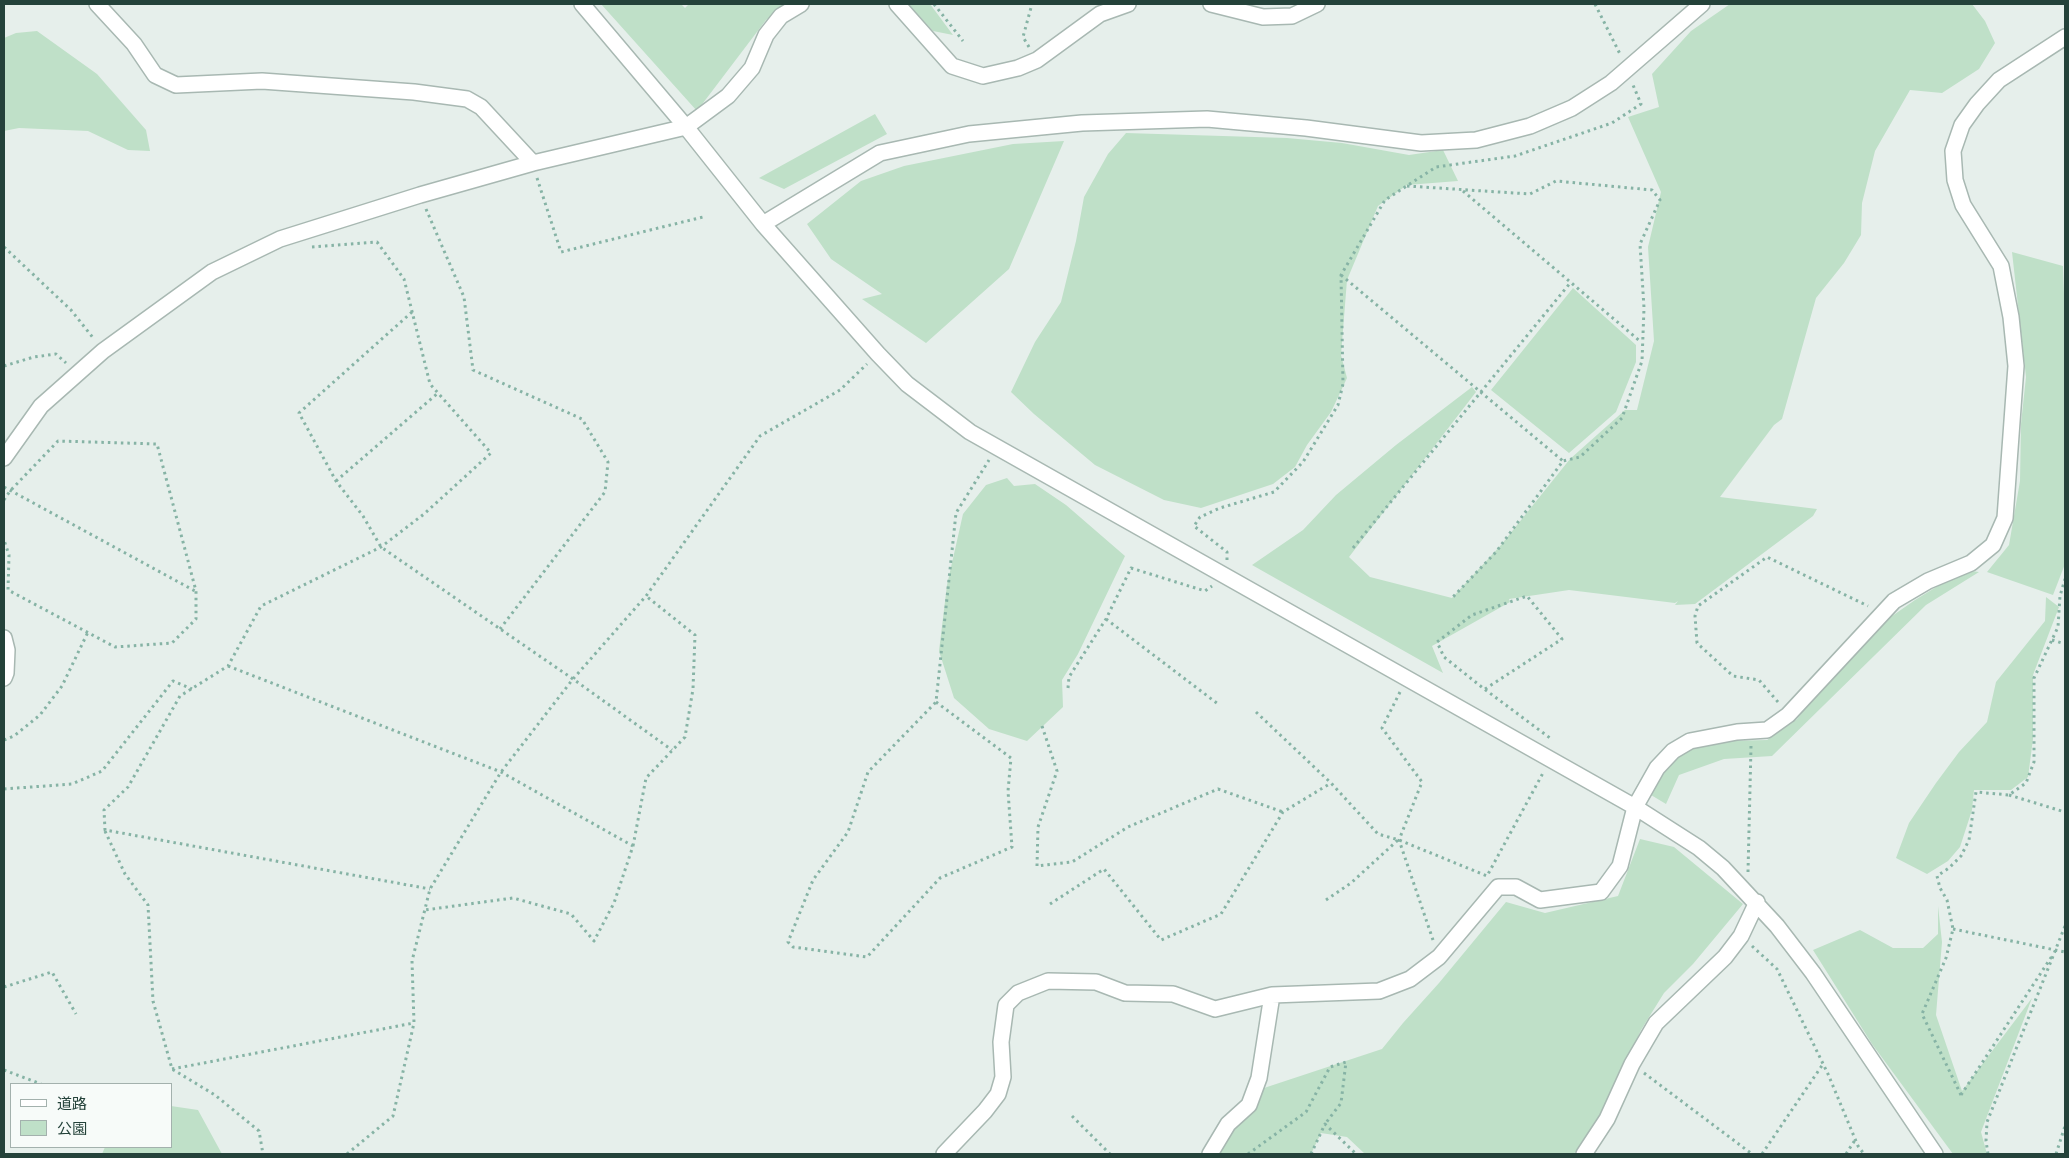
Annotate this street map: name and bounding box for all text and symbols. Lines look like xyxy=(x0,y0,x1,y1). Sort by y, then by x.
legend xyxy=(10,1083,172,1148)
text: 道路 xyxy=(57,1095,87,1113)
text: 公園 xyxy=(57,1120,87,1138)

